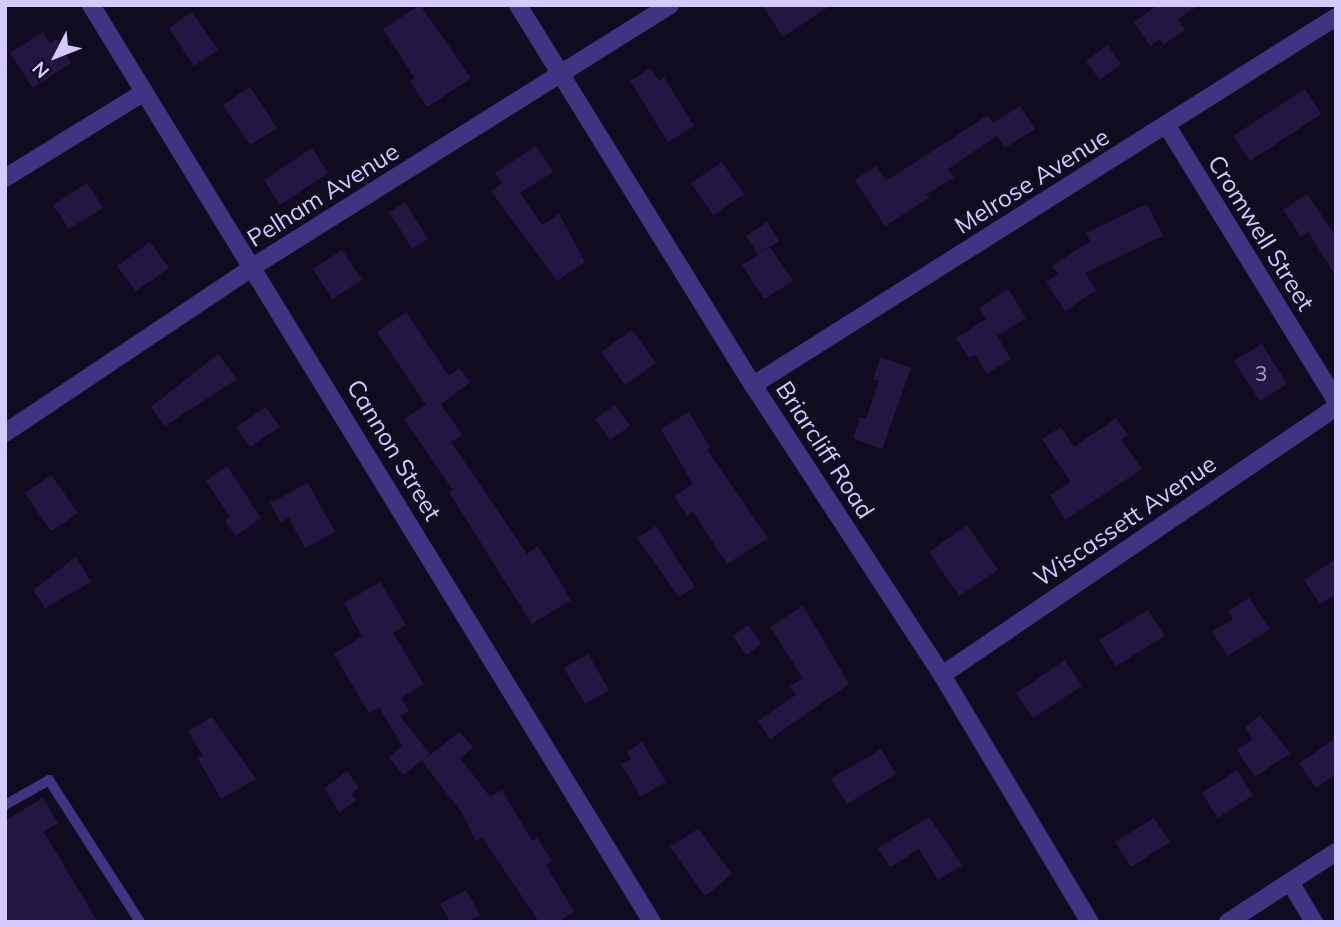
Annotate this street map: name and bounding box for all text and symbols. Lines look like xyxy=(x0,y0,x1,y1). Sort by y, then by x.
north arrow xyxy=(21,21,91,91)
text: N xyxy=(27,57,54,83)
street label: Melrose Avenue xyxy=(950,122,1114,240)
street label: Pelham Avenue xyxy=(242,137,404,253)
street label: Cromwell Street xyxy=(1202,150,1320,316)
house number: 3 xyxy=(1255,360,1267,386)
street label: Cannon Street xyxy=(341,374,447,526)
street label: Briarcliff Road xyxy=(770,376,880,524)
street label: Wiscassett Avenue xyxy=(1028,449,1222,593)

